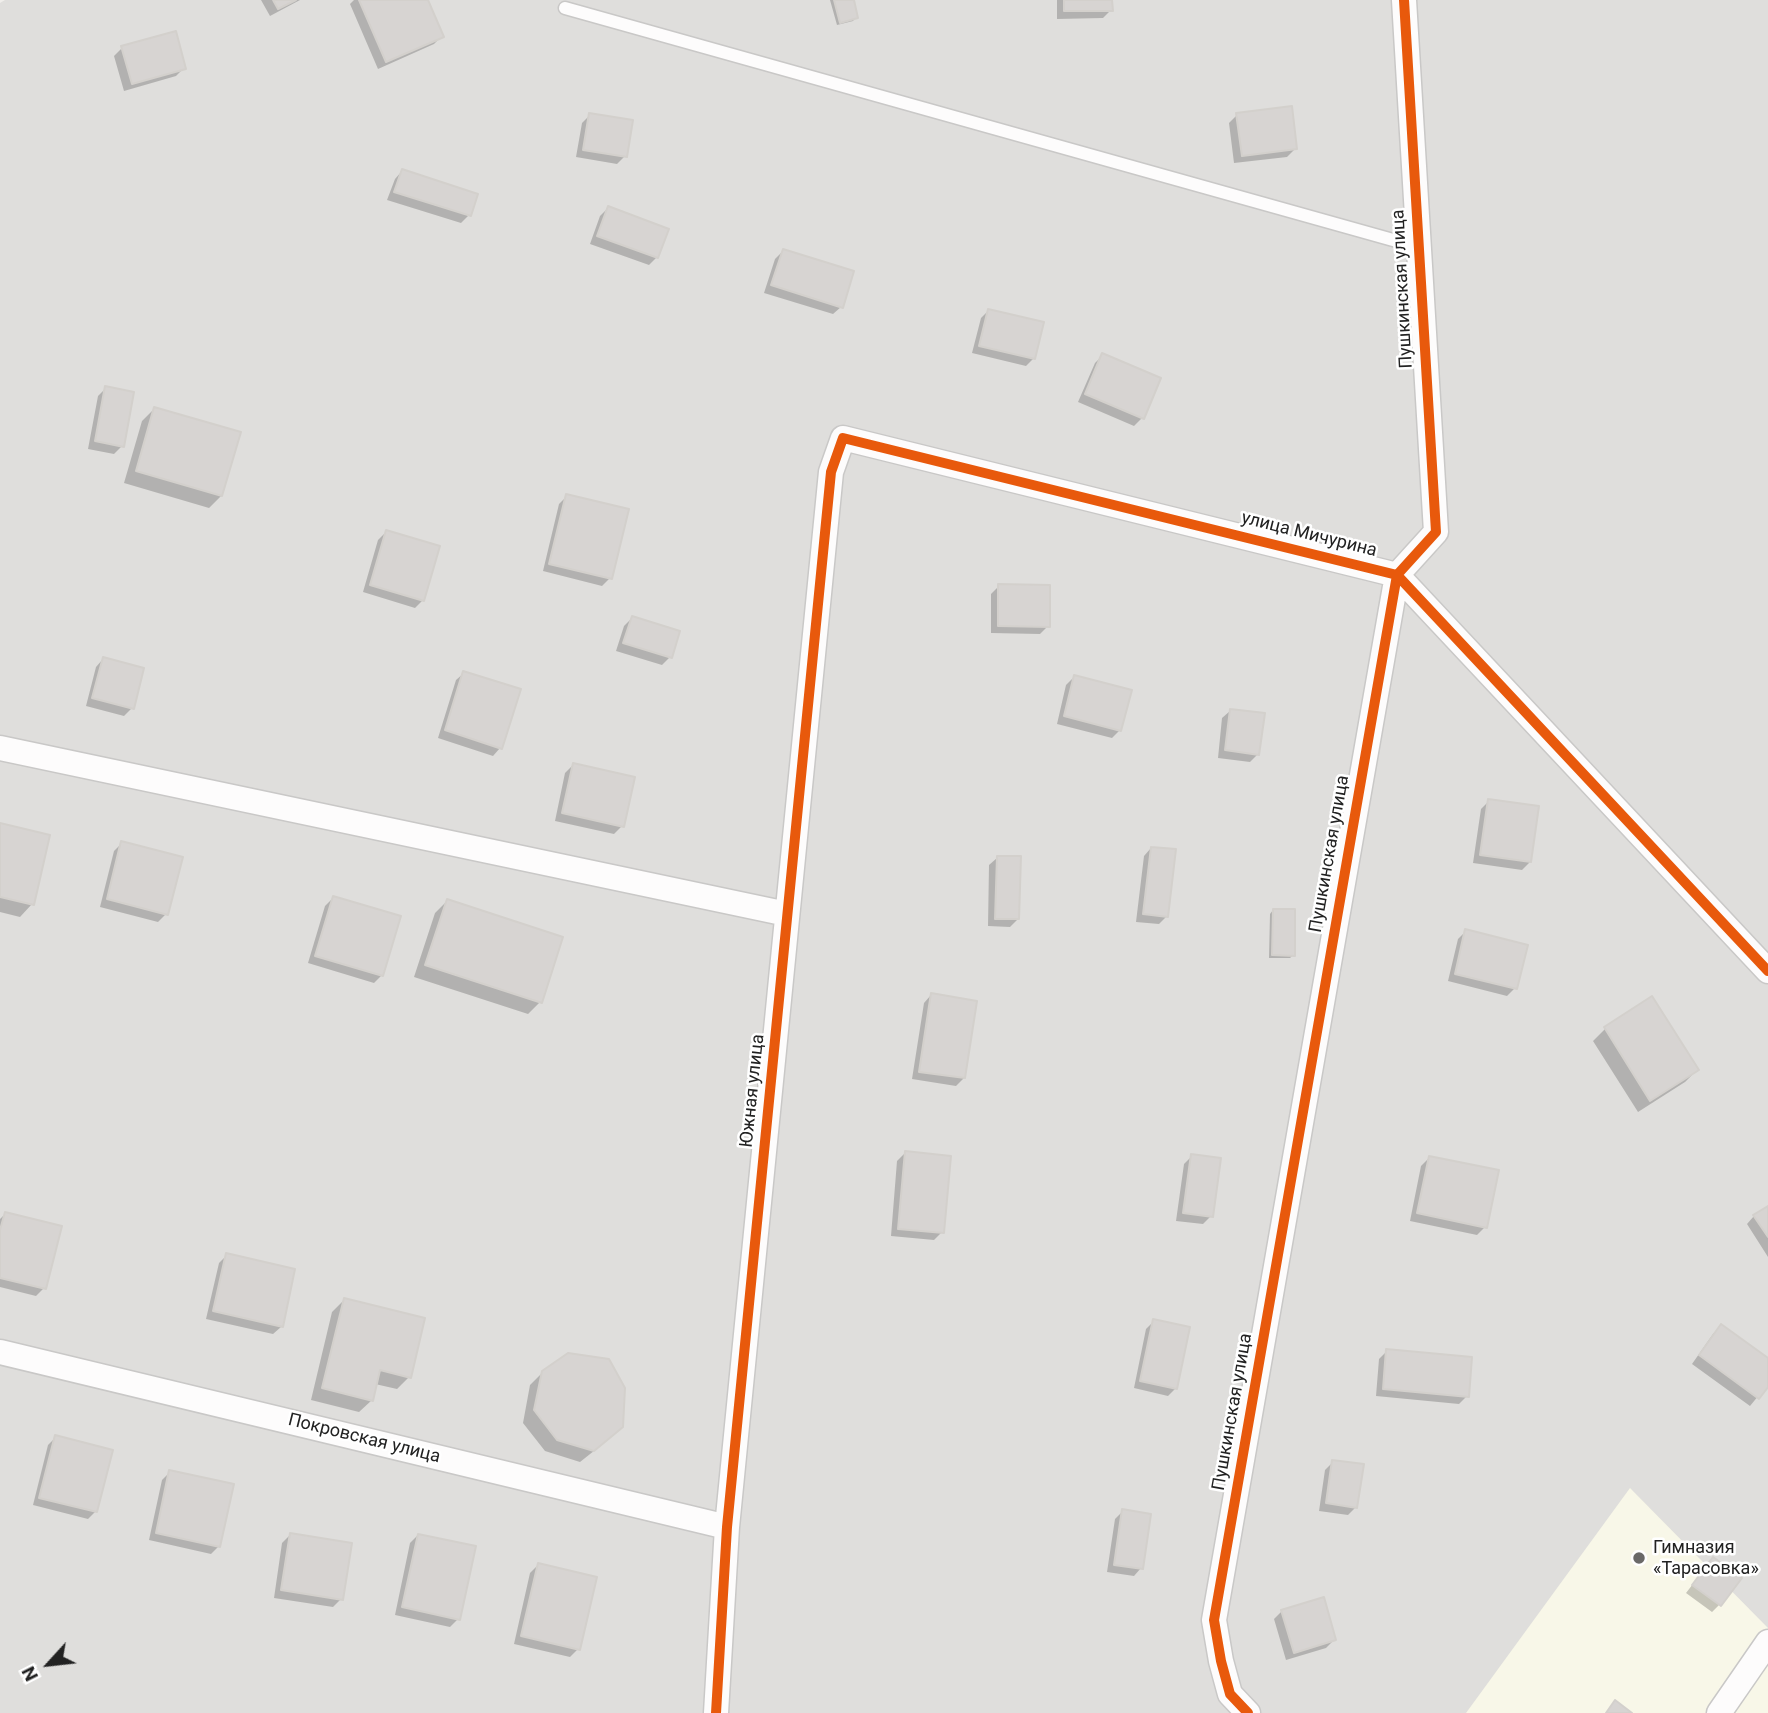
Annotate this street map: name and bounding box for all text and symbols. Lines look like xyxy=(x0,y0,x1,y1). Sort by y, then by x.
street label: Пушкинская улица xyxy=(1388,209,1418,369)
street label: улица Мичурина xyxy=(1239,508,1379,562)
street label: Пушкинская улица xyxy=(1306,774,1354,934)
street label: Южная улица xyxy=(736,1033,770,1149)
street label: Пушкинская улица xyxy=(1209,1332,1257,1492)
street label: Покровская улица xyxy=(286,1410,442,1468)
place label: Гимназия «Тарасовка» xyxy=(1653,1537,1759,1580)
marker: Гимназия «Тарасовка» xyxy=(1631,1550,1647,1566)
north arrow xyxy=(14,1629,84,1699)
text: N xyxy=(17,1663,43,1685)

